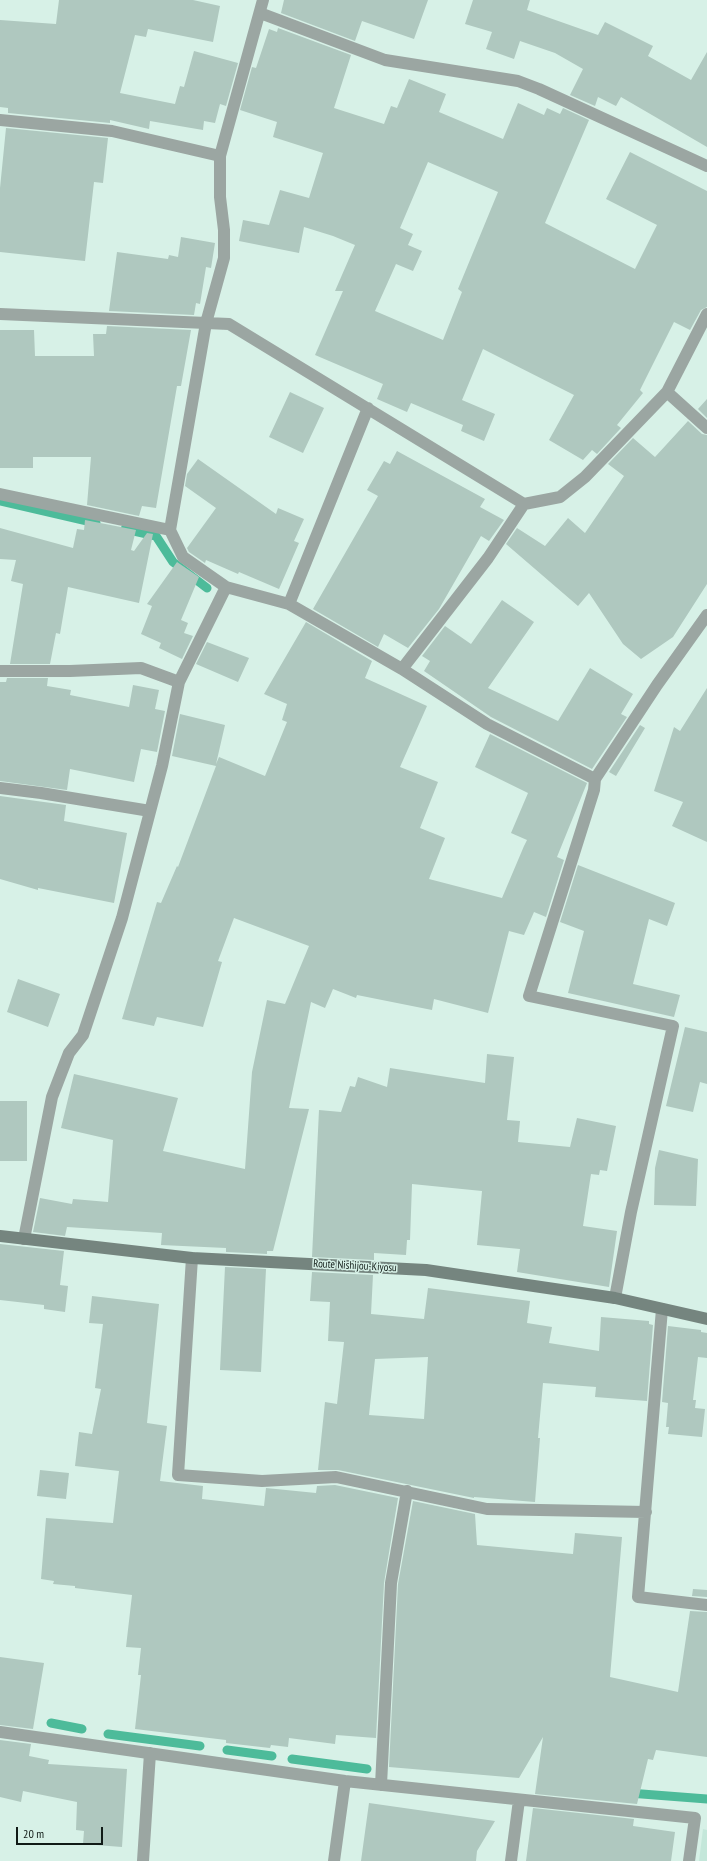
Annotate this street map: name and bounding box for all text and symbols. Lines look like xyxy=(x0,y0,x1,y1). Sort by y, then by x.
street label: Route Nishijou-Kiyosu xyxy=(313,1257,397,1275)
scale bar xyxy=(18,1819,105,1845)
text: 20 m xyxy=(23,1826,44,1841)

